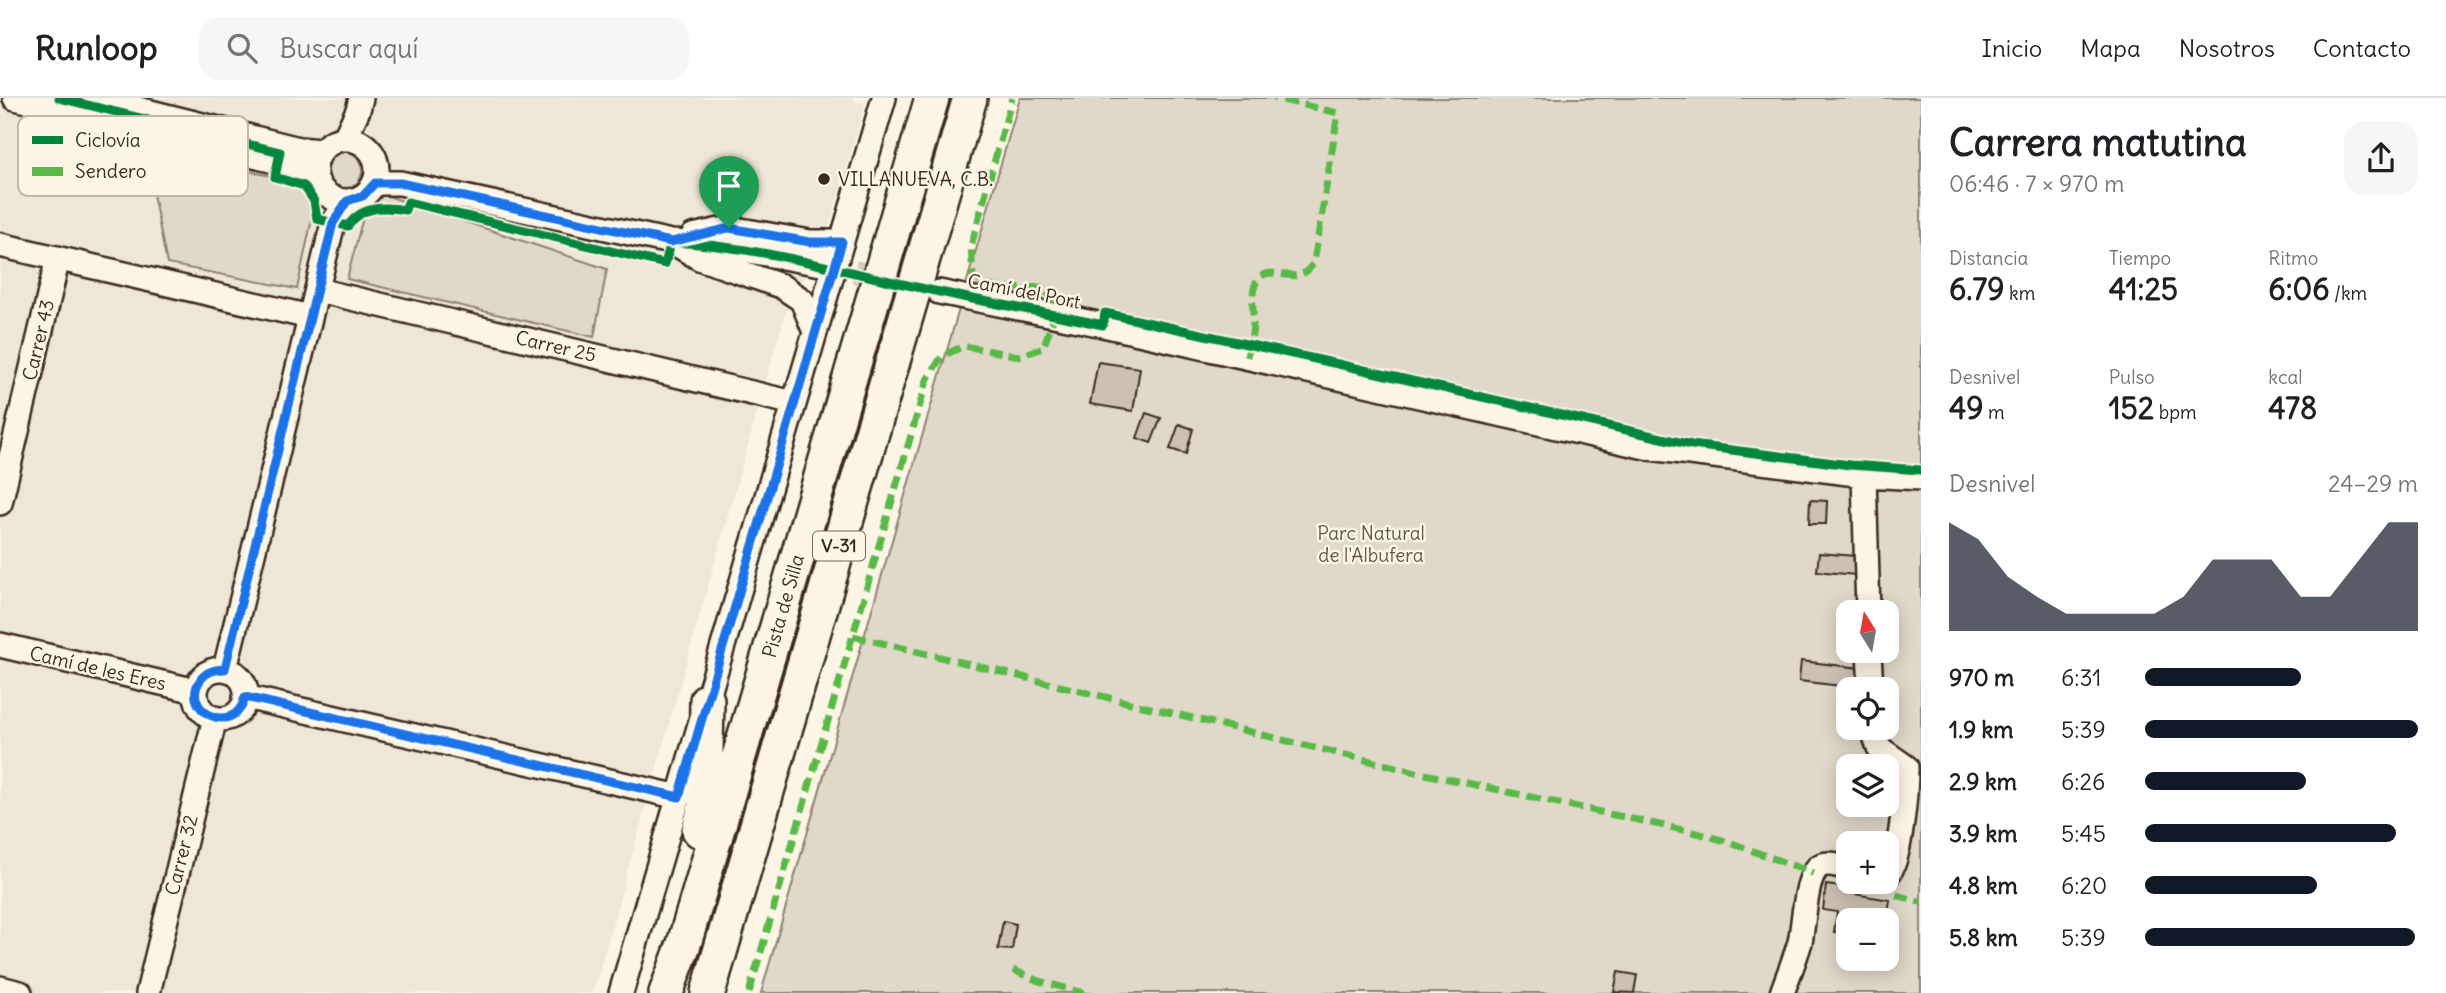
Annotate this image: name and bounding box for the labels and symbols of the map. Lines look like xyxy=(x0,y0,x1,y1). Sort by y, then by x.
legend xyxy=(18,116,248,196)
text: Ciclovía xyxy=(75,128,141,152)
pin xyxy=(699,156,759,228)
text: Sendero xyxy=(75,159,146,183)
place label: VILLANUEVA, C.B. xyxy=(838,167,993,191)
marker: VILLANUEVA, C.B. xyxy=(816,171,832,187)
street label: Camí del Port xyxy=(965,268,1083,314)
street label: Carrer 43 xyxy=(17,297,59,383)
street label: Carrer 25 xyxy=(513,325,599,367)
park label: Parc Natural de l'Albufera xyxy=(1317,521,1425,567)
road number: V-31 xyxy=(813,532,865,560)
street label: Pista de Silla xyxy=(757,552,809,660)
north arrow xyxy=(1836,600,1899,663)
street label: Camí de les Eres xyxy=(27,641,169,695)
street label: Carrer 32 xyxy=(159,812,203,898)

